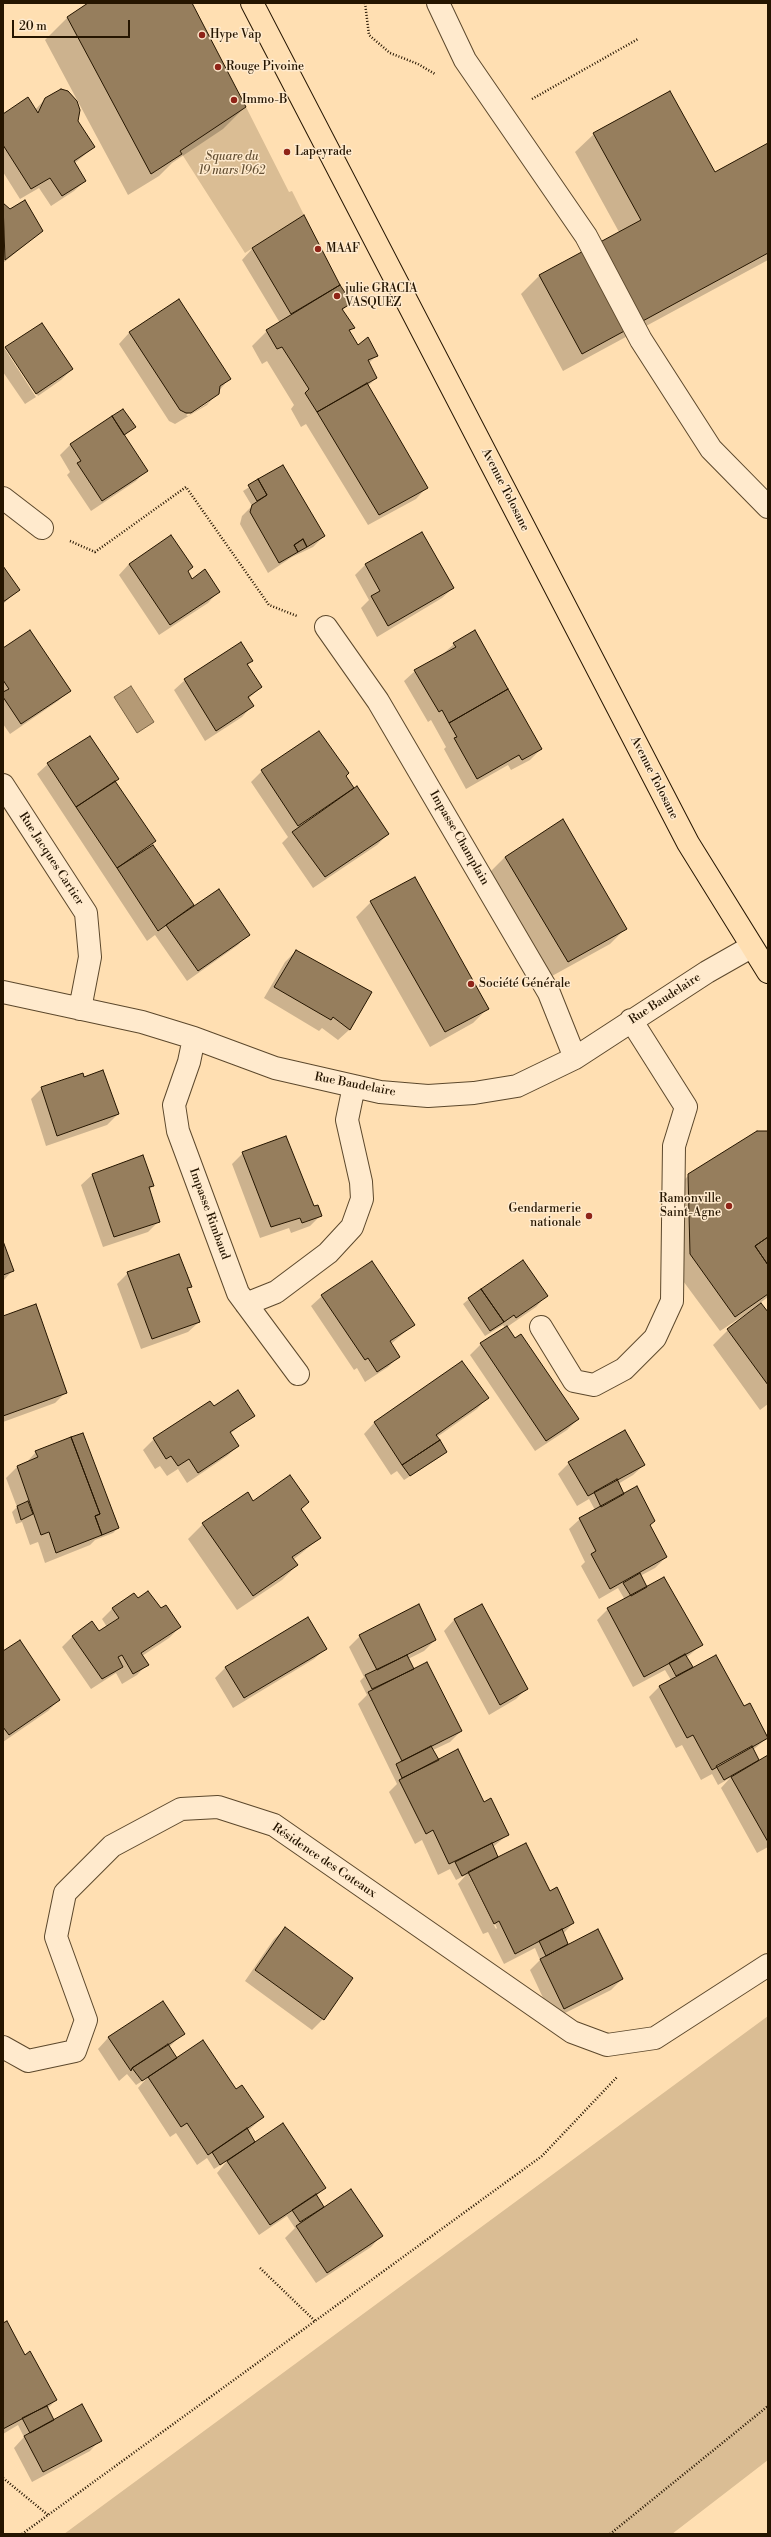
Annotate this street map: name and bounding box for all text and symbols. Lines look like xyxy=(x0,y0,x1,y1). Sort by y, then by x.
scale bar xyxy=(14,12,132,38)
text: 20 m xyxy=(19,19,47,34)
place label: Hype Vap xyxy=(210,28,261,42)
marker: Hype Vap xyxy=(197,30,207,40)
place label: Rouge Pivoine xyxy=(226,60,304,74)
marker: Rouge Pivoine xyxy=(213,62,223,72)
place label: Immo-B xyxy=(242,93,287,107)
marker: Immo-B xyxy=(229,95,239,105)
place label: Lapeyrade xyxy=(295,145,352,159)
marker: Lapeyrade xyxy=(282,147,292,157)
park label: Square du 19 mars 1962 xyxy=(199,150,265,178)
place label: MAAF xyxy=(326,242,360,256)
marker: MAAF xyxy=(313,244,323,254)
place label: julie GRACIA VASQUEZ xyxy=(345,282,417,310)
marker: julie GRACIA VASQUEZ xyxy=(332,291,342,301)
street label: Avenue Tolosane xyxy=(478,446,532,534)
street label: Avenue Tolosane xyxy=(627,734,681,822)
street label: Impasse Champlain xyxy=(426,788,492,888)
street label: Rue Jacques Cartier xyxy=(15,810,87,908)
street label: Rue Baudelaire xyxy=(626,970,704,1028)
place label: Société Générale xyxy=(479,977,570,991)
marker: Société Générale xyxy=(466,979,476,989)
street label: Rue Baudelaire xyxy=(313,1070,397,1100)
street label: Impasse Rimbaud xyxy=(186,1166,232,1262)
place label: Ramonville Saint-Agne xyxy=(659,1192,721,1220)
marker: Ramonville Saint-Agne xyxy=(724,1201,734,1211)
place label: Gendarmerie nationale xyxy=(509,1202,581,1230)
marker: Gendarmerie nationale xyxy=(584,1211,594,1221)
street label: Résidence des Coteaux xyxy=(269,1821,379,1901)

